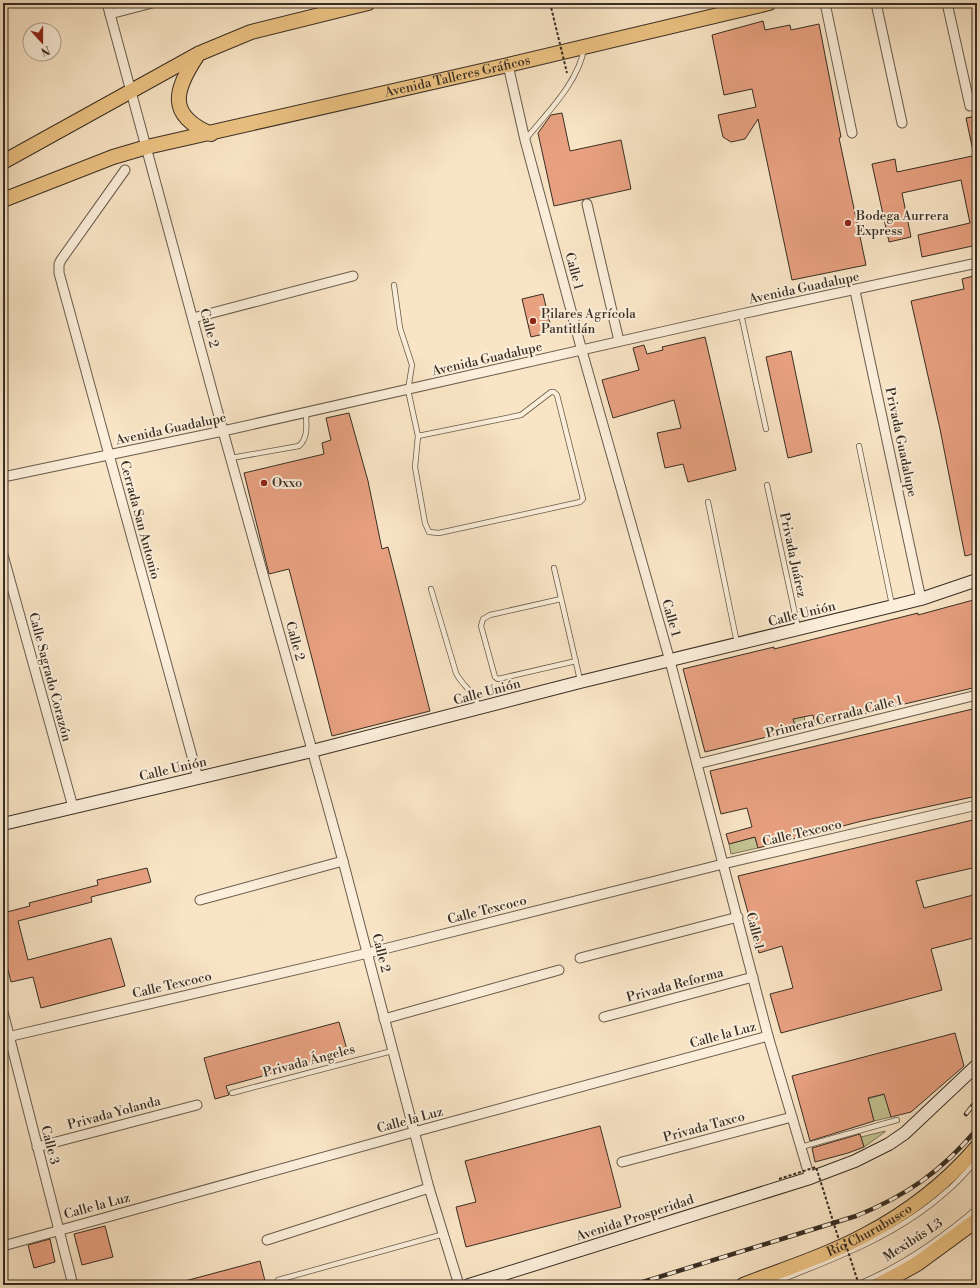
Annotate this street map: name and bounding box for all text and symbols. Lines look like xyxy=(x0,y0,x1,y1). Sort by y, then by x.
north arrow xyxy=(22,22,62,62)
text: N xyxy=(38,42,52,59)
street label: Avenida Talleres Gráficos xyxy=(382,52,532,101)
place label: Bodega Aurrera Express xyxy=(855,208,949,239)
marker: Bodega Aurrera Express xyxy=(843,218,853,228)
street label: Calle 1 xyxy=(561,251,587,292)
street label: Avenida Guadalupe xyxy=(746,268,861,308)
place label: Pilares Agrícola Pantitlán xyxy=(541,306,636,337)
street label: Calle 2 xyxy=(196,307,222,349)
marker: Pilares Agrícola Pantitlán xyxy=(528,316,538,326)
street label: Avenida Guadalupe xyxy=(429,338,544,380)
street label: Privada Guadalupe xyxy=(882,386,921,499)
street label: Avenida Guadalupe xyxy=(113,409,228,449)
street label: Cerrada San Antonio xyxy=(116,459,164,581)
place label: Oxxo xyxy=(272,475,302,491)
marker: Oxxo xyxy=(259,478,269,488)
street label: Privada Juárez xyxy=(776,511,810,599)
street label: Calle 1 xyxy=(658,598,684,639)
street label: Calle Unión xyxy=(767,598,838,630)
street label: Calle Sagrado Corazón xyxy=(25,611,75,743)
street label: Calle 2 xyxy=(282,620,308,662)
street label: Calle Unión xyxy=(452,675,523,709)
street label: Primera Cerrada Calle 1 xyxy=(764,692,904,742)
street label: Calle Unión xyxy=(138,753,209,785)
street label: Calle Texcoco xyxy=(761,816,843,850)
street label: Calle Texcoco xyxy=(446,892,528,928)
street label: Calle 1 xyxy=(743,911,767,952)
street label: Calle 2 xyxy=(368,932,394,974)
street label: Privada Reforma xyxy=(625,964,726,1006)
street label: Calle Texcoco xyxy=(131,968,213,1002)
street label: Calle la Luz xyxy=(688,1018,758,1052)
street label: Privada Ángeles xyxy=(261,1040,357,1081)
street label: Privada Yolanda xyxy=(66,1093,163,1133)
street label: Calle la Luz xyxy=(375,1103,445,1137)
street label: Privada Taxco xyxy=(661,1108,747,1146)
street label: Calle 3 xyxy=(37,1124,63,1166)
street label: Calle la Luz xyxy=(62,1189,132,1223)
street label: Avenida Prosperidad xyxy=(573,1191,696,1245)
street label: Río Churubusco xyxy=(824,1200,915,1260)
street label: Mexibús L3 xyxy=(880,1215,946,1265)

